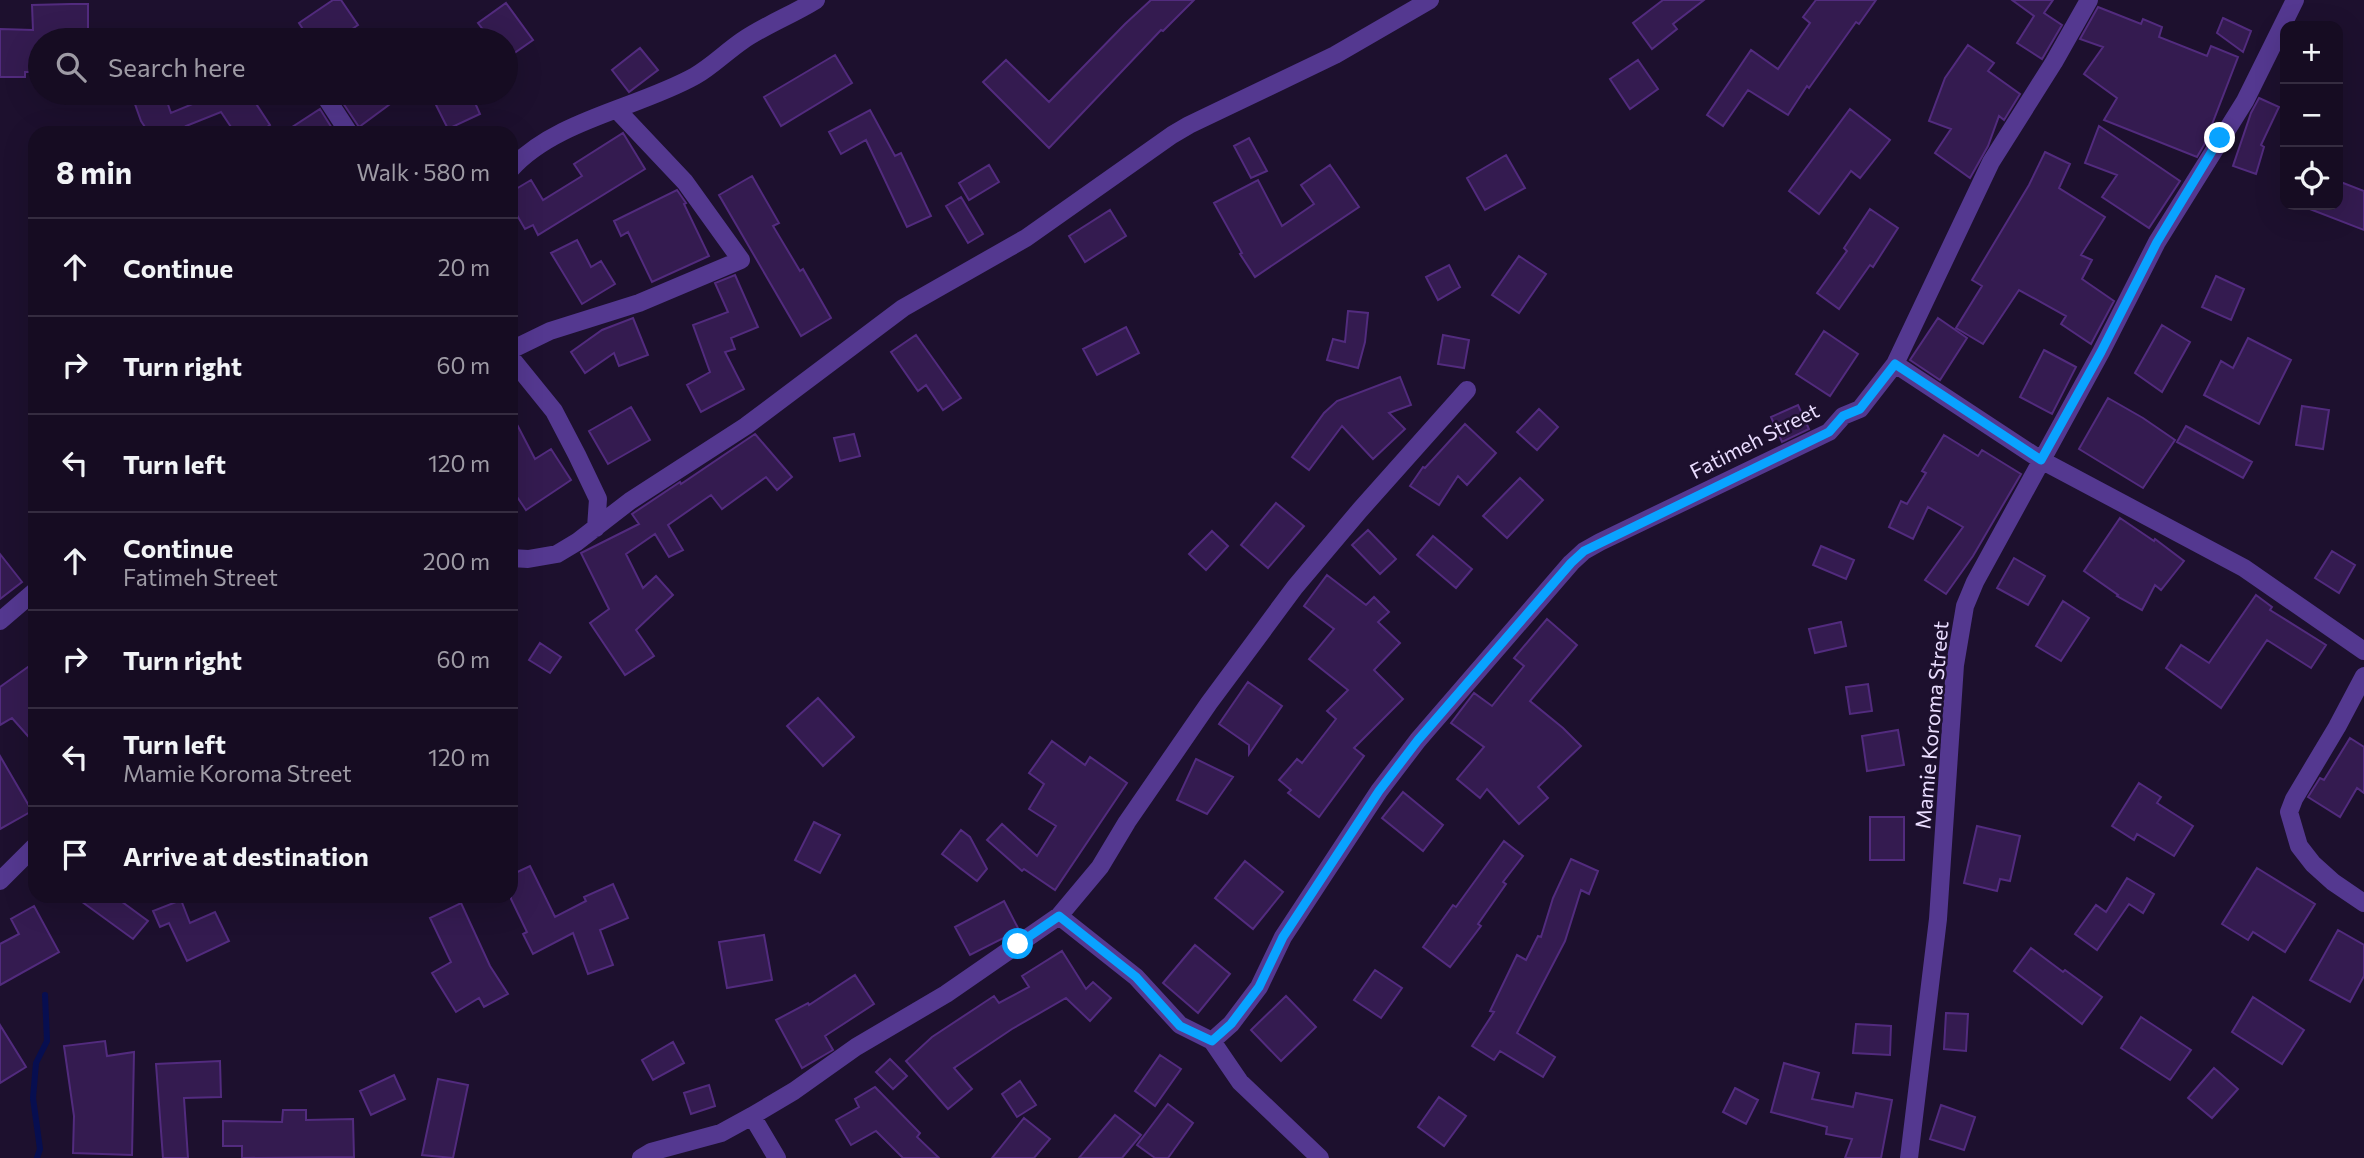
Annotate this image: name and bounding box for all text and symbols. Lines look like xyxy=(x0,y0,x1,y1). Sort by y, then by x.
map controls xyxy=(2280,21,2343,210)
button: + xyxy=(2280,21,2343,84)
search box xyxy=(28,28,518,105)
icon: search xyxy=(52,48,90,86)
text: Search here xyxy=(108,51,246,82)
button: − xyxy=(2280,84,2343,147)
route end xyxy=(2204,122,2235,153)
button: locate xyxy=(2280,147,2343,210)
text: 8 min xyxy=(56,153,132,190)
text: Walk · 580 m xyxy=(357,158,490,186)
icon: ahead xyxy=(56,248,94,286)
text: Continue xyxy=(123,252,233,283)
text: 20 m xyxy=(438,253,490,281)
icon: right xyxy=(56,346,94,384)
text: Turn right xyxy=(123,350,242,381)
text: 60 m xyxy=(437,351,490,379)
street label: Fatimeh Street xyxy=(1685,397,1823,483)
icon: left xyxy=(56,444,94,482)
text: Turn left xyxy=(123,448,226,479)
text: 120 m xyxy=(428,449,490,477)
text: Continue xyxy=(123,532,233,563)
icon: ahead xyxy=(56,542,94,580)
text: 200 m xyxy=(423,547,490,575)
text: Fatimeh Street xyxy=(123,563,278,591)
street label: Mamie Koroma Street xyxy=(1909,620,1953,830)
icon: right xyxy=(56,640,94,678)
text: Turn right xyxy=(123,644,242,675)
text: 60 m xyxy=(437,645,490,673)
text: Turn left xyxy=(123,728,226,759)
icon: left xyxy=(56,738,94,776)
text: 120 m xyxy=(428,743,490,771)
text: Mamie Koroma Street xyxy=(123,759,352,787)
icon: arrive xyxy=(56,836,94,874)
text: Arrive at destination xyxy=(123,840,369,871)
route start xyxy=(1002,928,1033,959)

